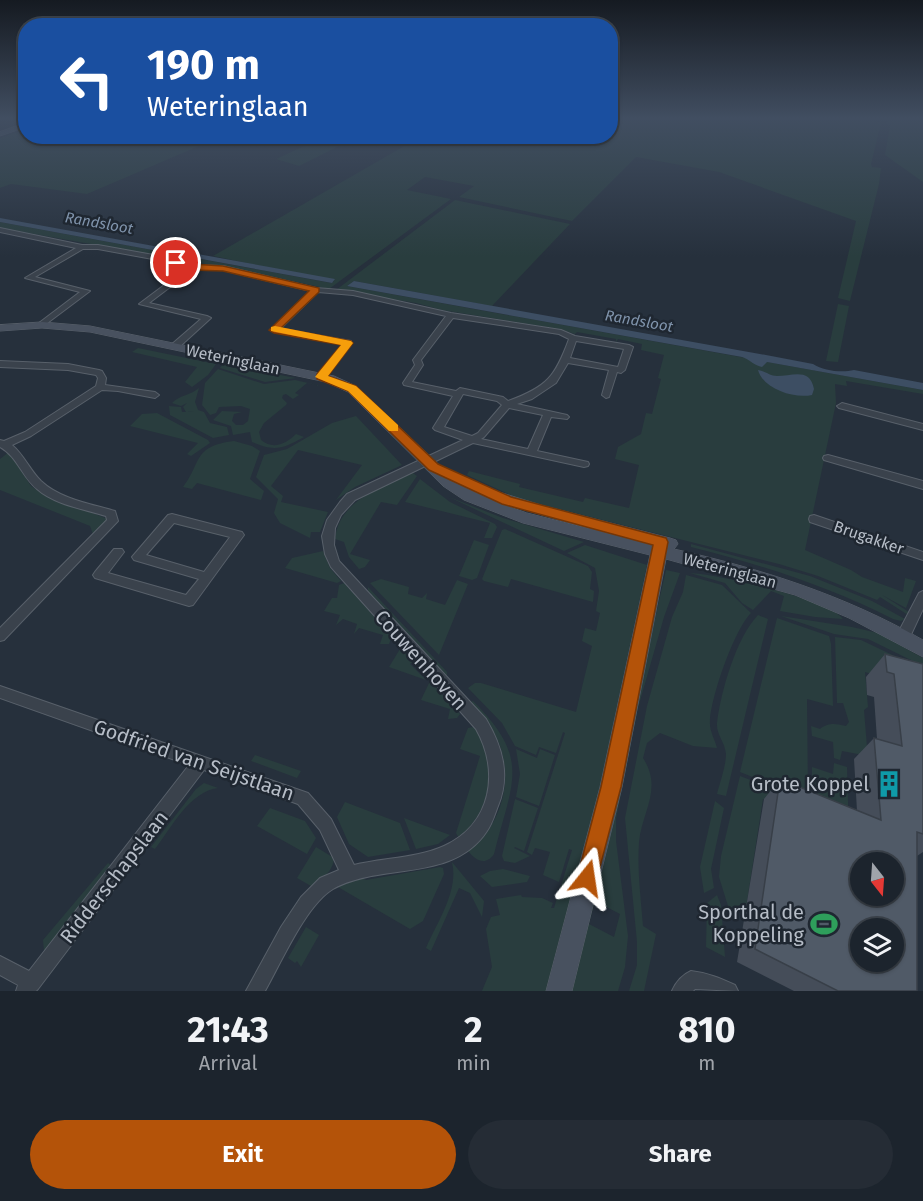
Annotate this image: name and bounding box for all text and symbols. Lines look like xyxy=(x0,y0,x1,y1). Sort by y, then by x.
text: 190 m xyxy=(147,40,260,90)
icon: left xyxy=(48,42,126,120)
text: Weteringlaan xyxy=(147,91,309,123)
water label: Randsloot xyxy=(64,208,135,238)
pin xyxy=(150,237,201,288)
icon: arrive xyxy=(159,246,192,279)
water label: Randsloot xyxy=(604,306,675,336)
street label: Weteringlaan xyxy=(184,340,282,379)
street label: Brugakker xyxy=(831,517,907,559)
street label: Weteringlaan xyxy=(681,549,779,592)
street label: Couwenhoven xyxy=(370,605,472,715)
street label: Godfried van Seijstlaan xyxy=(91,714,297,806)
building icon: Grote Koppel xyxy=(874,769,904,799)
place label: Grote Koppel xyxy=(751,772,869,796)
street label: Ridderschapslaan xyxy=(55,806,173,948)
position arrow xyxy=(555,846,619,910)
north arrow xyxy=(850,852,904,906)
map controls xyxy=(850,852,904,972)
place label: Sporthal de Koppeling xyxy=(698,900,805,947)
sports icon: Sporthal de Koppeling xyxy=(809,909,839,939)
button: layers xyxy=(850,918,904,972)
text: 21:43 xyxy=(187,1008,269,1052)
text: 2 xyxy=(464,1008,483,1052)
text: 810 xyxy=(678,1008,736,1052)
text: Arrival xyxy=(199,1051,257,1075)
text: min xyxy=(456,1051,491,1075)
text: m xyxy=(698,1051,715,1075)
button: Exit xyxy=(30,1120,456,1189)
button: Share xyxy=(468,1120,893,1189)

